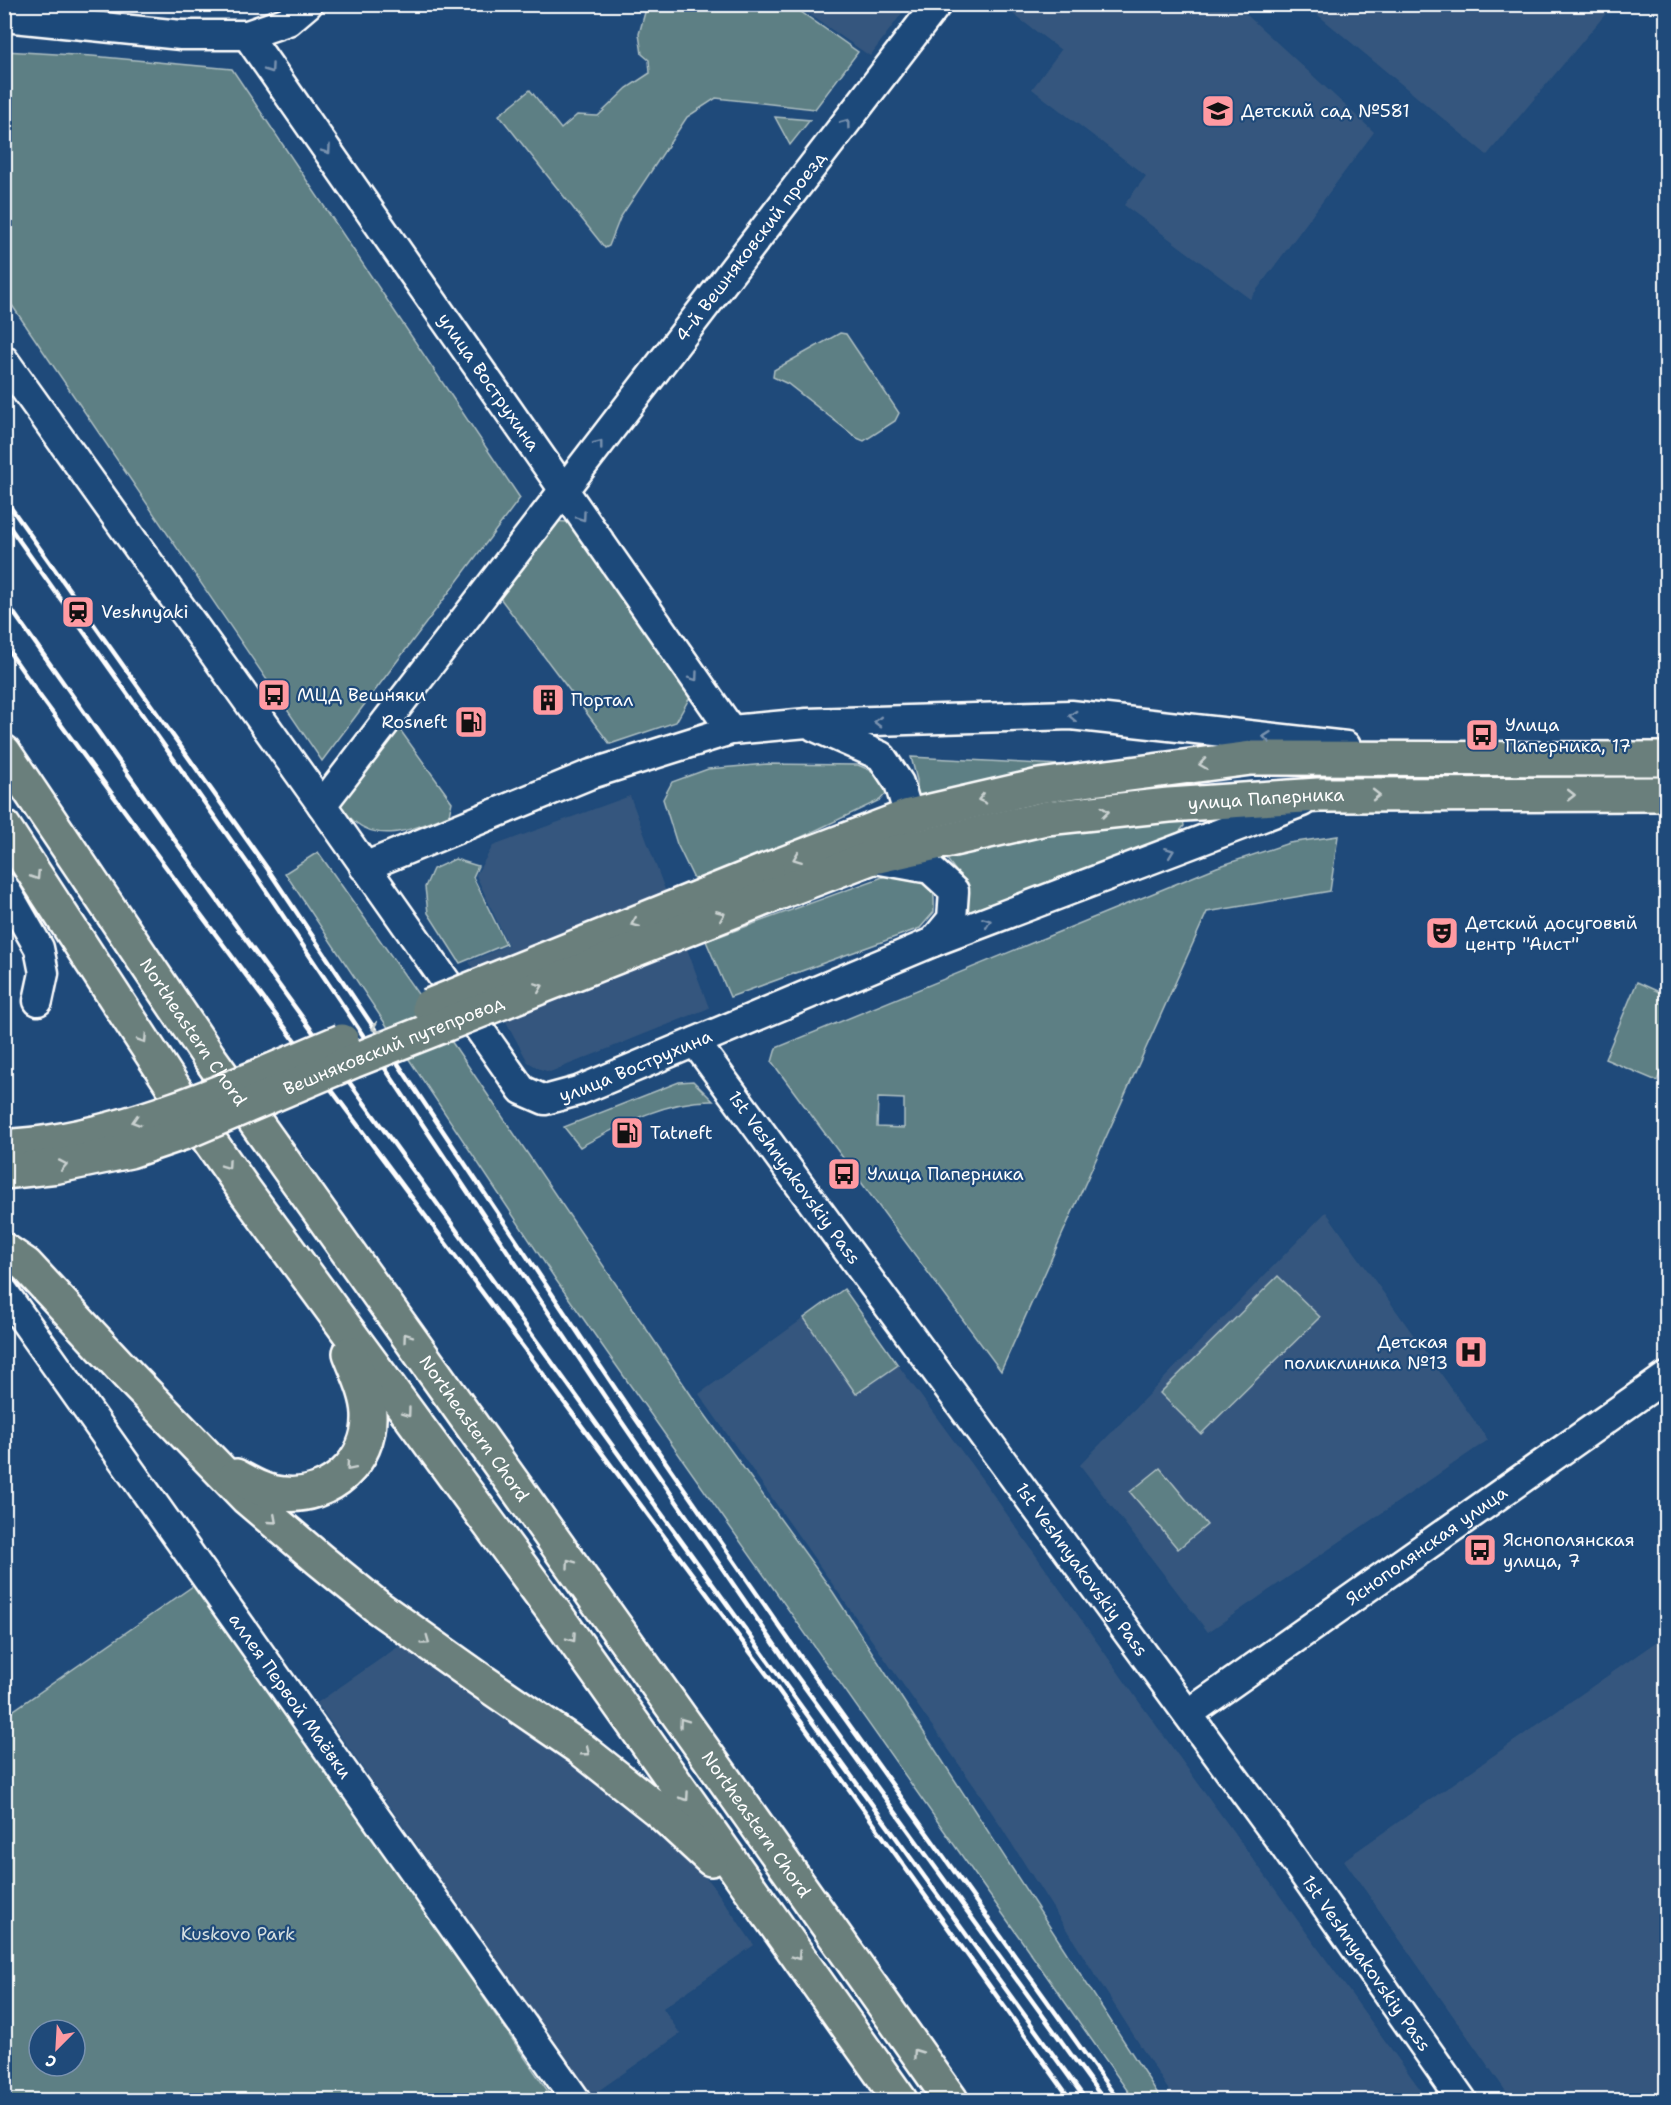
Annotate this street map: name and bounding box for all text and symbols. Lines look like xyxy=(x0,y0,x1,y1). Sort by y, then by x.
one-way arrow xyxy=(263,62,274,73)
school or university icon: Детский сад №581 xyxy=(1200,93,1236,129)
place label: Детский сад №581 xyxy=(1241,99,1410,123)
one-way arrow xyxy=(839,119,850,130)
one-way arrow xyxy=(320,144,331,155)
street label: 4-й Вешняковский проезд xyxy=(670,146,832,347)
street label: улица Вострухина xyxy=(432,308,545,456)
one-way arrow xyxy=(592,440,603,451)
one-way arrow xyxy=(575,511,586,522)
station icon: Veshnyaki xyxy=(60,594,96,630)
place label: Veshnyaki xyxy=(101,600,189,624)
one-way arrow xyxy=(687,671,698,682)
bus stop icon: МЦД Вешняки xyxy=(256,677,292,713)
building icon: Портал xyxy=(530,682,566,718)
place label: МЦД Вешняки xyxy=(297,683,426,707)
place label: Портал xyxy=(571,688,633,712)
fuel station icon: Rosneft xyxy=(453,704,489,740)
place label: Rosneft xyxy=(381,710,448,734)
one-way arrow xyxy=(1068,710,1077,723)
place label: Улица Паперника, 17 xyxy=(1505,713,1631,758)
one-way arrow xyxy=(873,715,882,728)
bus stop icon: Улица Паперника, 17 xyxy=(1464,717,1500,753)
one-way arrow xyxy=(1262,731,1271,744)
one-way arrow xyxy=(1198,758,1207,770)
street label: улица Паперника xyxy=(1187,783,1344,816)
one-way arrow xyxy=(1372,789,1381,801)
one-way arrow xyxy=(1567,789,1576,801)
one-way arrow xyxy=(978,792,988,805)
one-way arrow xyxy=(1100,806,1109,818)
one-way arrow xyxy=(1164,847,1175,859)
one-way arrow xyxy=(792,851,803,864)
one-way arrow xyxy=(29,870,41,880)
one-way arrow xyxy=(715,910,725,923)
place label: Детский досуговый центр "Аист" xyxy=(1465,911,1638,956)
theatre icon: Детский досуговый центр "Аист" xyxy=(1424,915,1460,951)
one-way arrow xyxy=(630,916,641,928)
one-way arrow xyxy=(982,916,992,929)
street label: Northeastern Chord xyxy=(134,953,252,1111)
one-way arrow xyxy=(533,982,544,994)
street label: Вешняковский путепровод xyxy=(280,990,508,1101)
one-way arrow xyxy=(371,1020,382,1033)
street label: улица Вострухина xyxy=(557,1024,716,1108)
one-way arrow xyxy=(136,1032,147,1043)
street label: 1st Veshnyakovskiy Pass xyxy=(723,1086,866,1269)
one-way arrow xyxy=(131,1114,142,1126)
fuel station icon: Tatneft xyxy=(609,1115,645,1151)
place label: Tatneft xyxy=(650,1121,713,1145)
bus stop icon: Улица Паперника xyxy=(826,1156,862,1192)
one-way arrow xyxy=(220,1158,231,1169)
one-way arrow xyxy=(57,1159,67,1172)
place label: Улица Паперника xyxy=(867,1162,1024,1186)
place label: Детская поликлиника №13 xyxy=(1284,1330,1448,1375)
one-way arrow xyxy=(404,1332,415,1343)
hospital icon: Детская поликлиника №13 xyxy=(1453,1334,1489,1370)
street label: Northeastern Chord xyxy=(414,1351,535,1507)
one-way arrow xyxy=(400,1406,411,1417)
one-way arrow xyxy=(346,1461,357,1471)
street label: 1st Veshnyakovskiy Pass xyxy=(1010,1478,1153,1661)
street label: Яснополянская улица xyxy=(1341,1481,1512,1611)
one-way arrow xyxy=(266,1512,277,1523)
place label: Яснополянская улица, 7 xyxy=(1503,1528,1635,1573)
bus stop icon: Яснополянская улица, 7 xyxy=(1462,1532,1498,1568)
one-way arrow xyxy=(566,1559,577,1570)
street label: аллея Первой Маёвки xyxy=(223,1608,357,1784)
one-way arrow xyxy=(565,1631,576,1642)
one-way arrow xyxy=(419,1634,430,1645)
one-way arrow xyxy=(679,1717,690,1728)
one-way arrow xyxy=(579,1745,590,1756)
street label: Northeastern Chord xyxy=(696,1746,816,1903)
one-way arrow xyxy=(677,1791,688,1802)
street label: 1st Veshnyakovskiy Pass xyxy=(1296,1871,1436,2056)
park label: Kuskovo Park xyxy=(181,1922,295,1946)
one-way arrow xyxy=(790,1950,801,1961)
north arrow xyxy=(27,2018,87,2078)
one-way arrow xyxy=(913,2048,924,2059)
text: С xyxy=(42,2050,60,2073)

